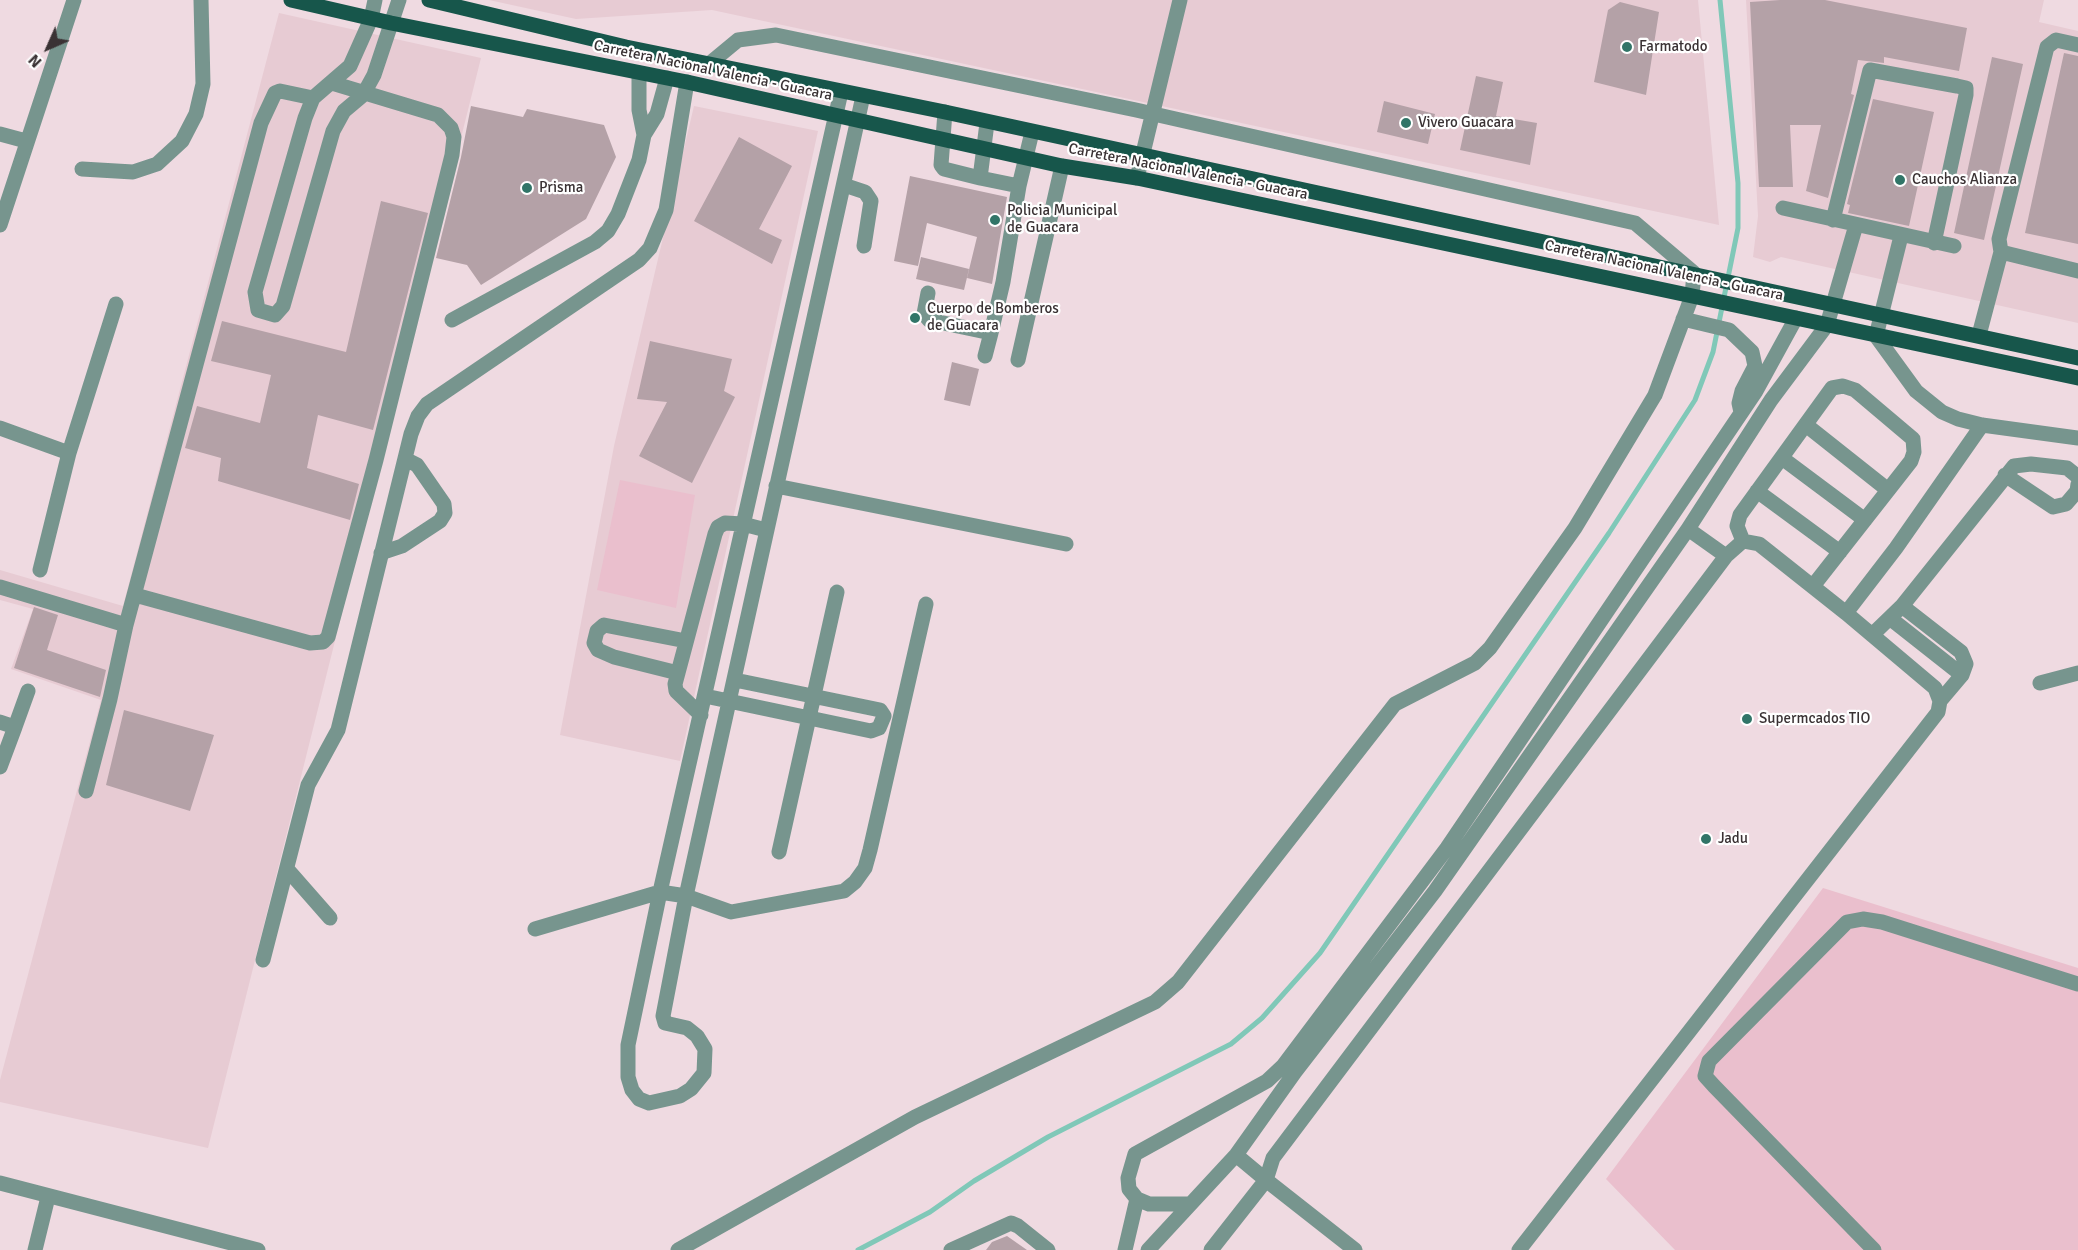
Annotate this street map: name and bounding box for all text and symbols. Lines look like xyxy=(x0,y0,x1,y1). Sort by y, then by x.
north arrow xyxy=(18,18,78,78)
street label: Carretera Nacional Valencia - Guacara xyxy=(592,37,834,105)
place label: Farmatodo xyxy=(1639,38,1708,56)
marker: Farmatodo xyxy=(1620,40,1634,54)
text: N xyxy=(24,50,46,72)
place label: Vivero Guacara xyxy=(1418,114,1514,132)
marker: Vivero Guacara xyxy=(1399,116,1413,130)
street label: Carretera Nacional Valencia - Guacara xyxy=(1067,140,1309,204)
place label: Cauchos Alianza xyxy=(1912,171,2017,189)
marker: Cauchos Alianza xyxy=(1893,173,1907,187)
place label: Prisma xyxy=(539,179,583,197)
marker: Prisma xyxy=(520,181,534,195)
place label: Policia Municipal de Guacara xyxy=(1007,202,1117,237)
marker: Policia Municipal de Guacara xyxy=(988,213,1002,227)
street label: Carretera Nacional Valencia - Guacara xyxy=(1543,237,1785,305)
place label: Cuerpo de Bomberos de Guacara xyxy=(927,300,1059,335)
marker: Cuerpo de Bomberos de Guacara xyxy=(908,311,922,325)
place label: Supermcados TIO xyxy=(1759,710,1870,728)
marker: Supermcados TIO xyxy=(1740,712,1754,726)
place label: Jadu xyxy=(1718,830,1748,848)
marker: Jadu xyxy=(1699,832,1713,846)

